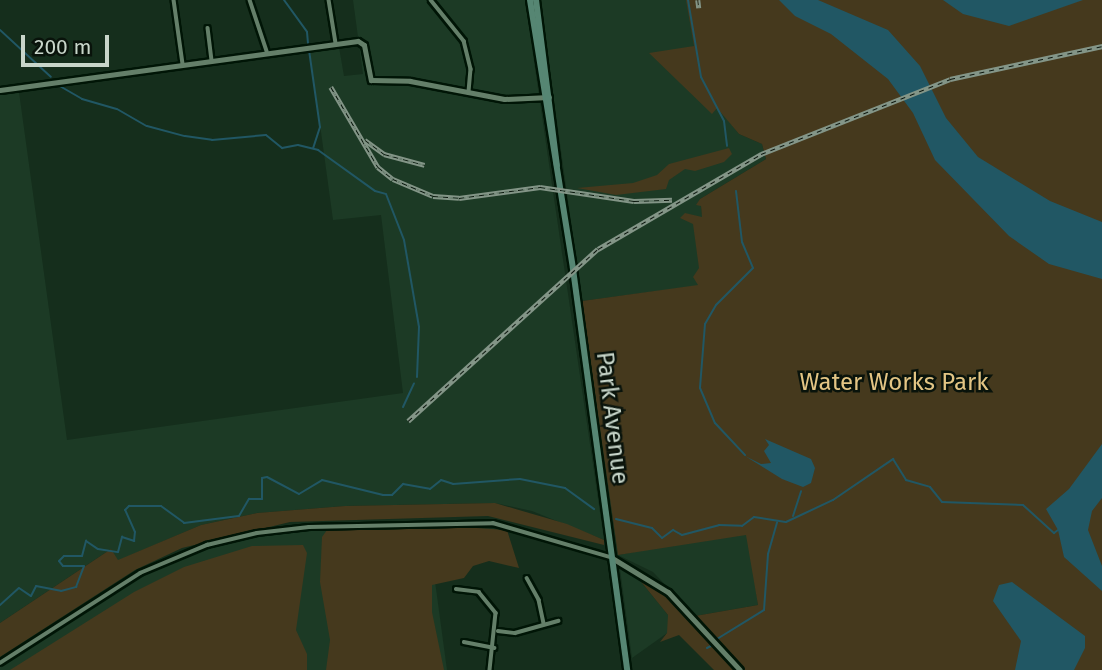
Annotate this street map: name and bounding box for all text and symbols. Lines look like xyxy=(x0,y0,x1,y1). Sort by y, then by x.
scale bar xyxy=(24,21,112,65)
text: 200 m xyxy=(34,34,91,60)
street label: Park Avenue xyxy=(590,350,634,486)
park label: Water Works Park xyxy=(800,369,988,397)

